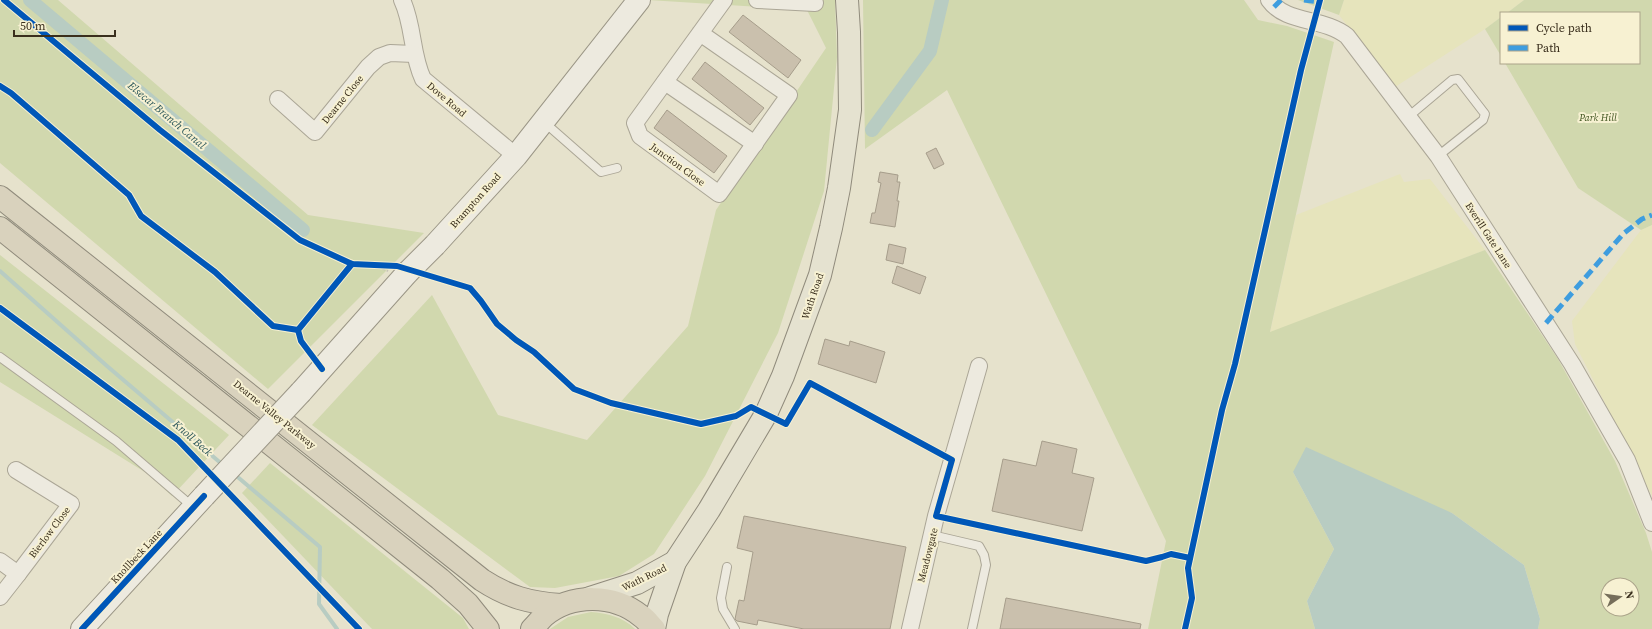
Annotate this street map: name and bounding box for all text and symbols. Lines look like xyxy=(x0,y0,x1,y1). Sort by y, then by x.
scale bar xyxy=(14,12,115,38)
legend xyxy=(1500,12,1640,64)
text: 50 m xyxy=(20,18,46,34)
text: Cycle path xyxy=(1536,20,1592,36)
text: Path xyxy=(1536,40,1560,56)
street label: Dearne Close xyxy=(319,72,366,126)
water label: Elsecar Branch Canal xyxy=(124,78,210,153)
street label: Dove Road xyxy=(424,79,469,120)
park label: Park Hill xyxy=(1578,111,1617,124)
street label: Junction Close xyxy=(647,140,708,189)
street label: Brampton Road xyxy=(447,170,504,231)
street label: Everill Gate Lane xyxy=(1462,200,1515,271)
street label: Wath Road xyxy=(798,271,827,321)
street label: Dearne Valley Parkway xyxy=(231,377,319,452)
water label: Knoll Beck xyxy=(169,416,216,460)
street label: Bierlow Close xyxy=(26,504,73,561)
street label: Knollbeck Lane xyxy=(108,526,165,586)
street label: Meadowgate xyxy=(914,526,941,584)
street label: Wath Road xyxy=(620,561,669,594)
north arrow xyxy=(1600,577,1640,617)
text: N xyxy=(1621,589,1637,600)

